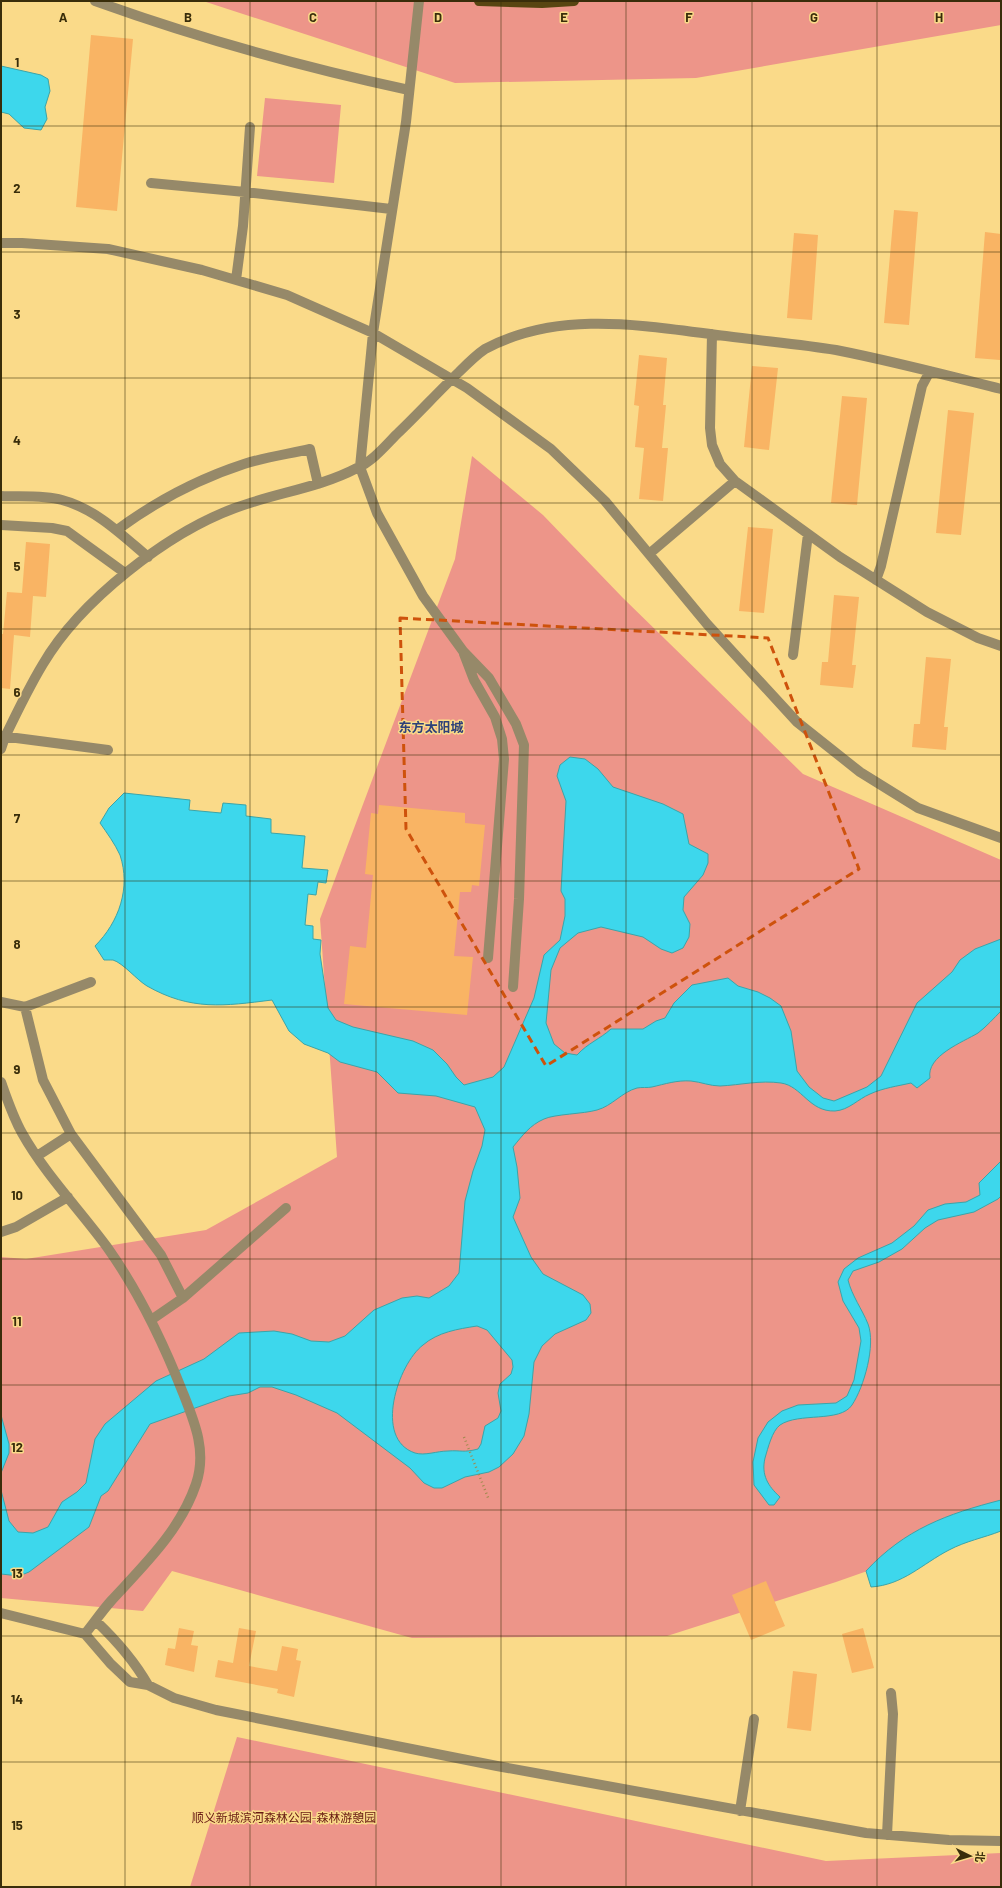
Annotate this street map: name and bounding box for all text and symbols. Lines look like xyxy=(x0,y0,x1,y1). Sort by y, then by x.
text: A xyxy=(59,9,68,25)
text: B xyxy=(184,9,192,25)
text: C xyxy=(309,9,317,25)
text: D xyxy=(434,9,442,25)
text: E xyxy=(560,9,568,25)
text: F xyxy=(685,9,693,25)
text: G xyxy=(810,9,818,25)
text: H xyxy=(935,9,943,25)
text: 1 xyxy=(15,54,19,70)
text: 2 xyxy=(13,180,21,196)
text: 3 xyxy=(13,306,21,322)
text: 4 xyxy=(13,432,21,448)
text: 5 xyxy=(13,558,21,574)
text: 6 xyxy=(14,684,21,700)
district label: 东方太阳城 xyxy=(398,719,464,735)
text: 7 xyxy=(14,810,21,826)
text: 8 xyxy=(13,936,21,952)
text: 9 xyxy=(14,1061,21,1077)
text: 10 xyxy=(11,1187,23,1203)
text: 11 xyxy=(12,1313,22,1329)
text: 12 xyxy=(11,1439,23,1455)
text: 13 xyxy=(11,1565,23,1581)
text: 14 xyxy=(11,1691,23,1707)
park label: 顺义新城滨河森林公园-森林游憩园 xyxy=(192,1810,376,1824)
text: 15 xyxy=(11,1817,23,1833)
north arrow xyxy=(950,1836,990,1876)
text: 北 xyxy=(974,1851,987,1863)

